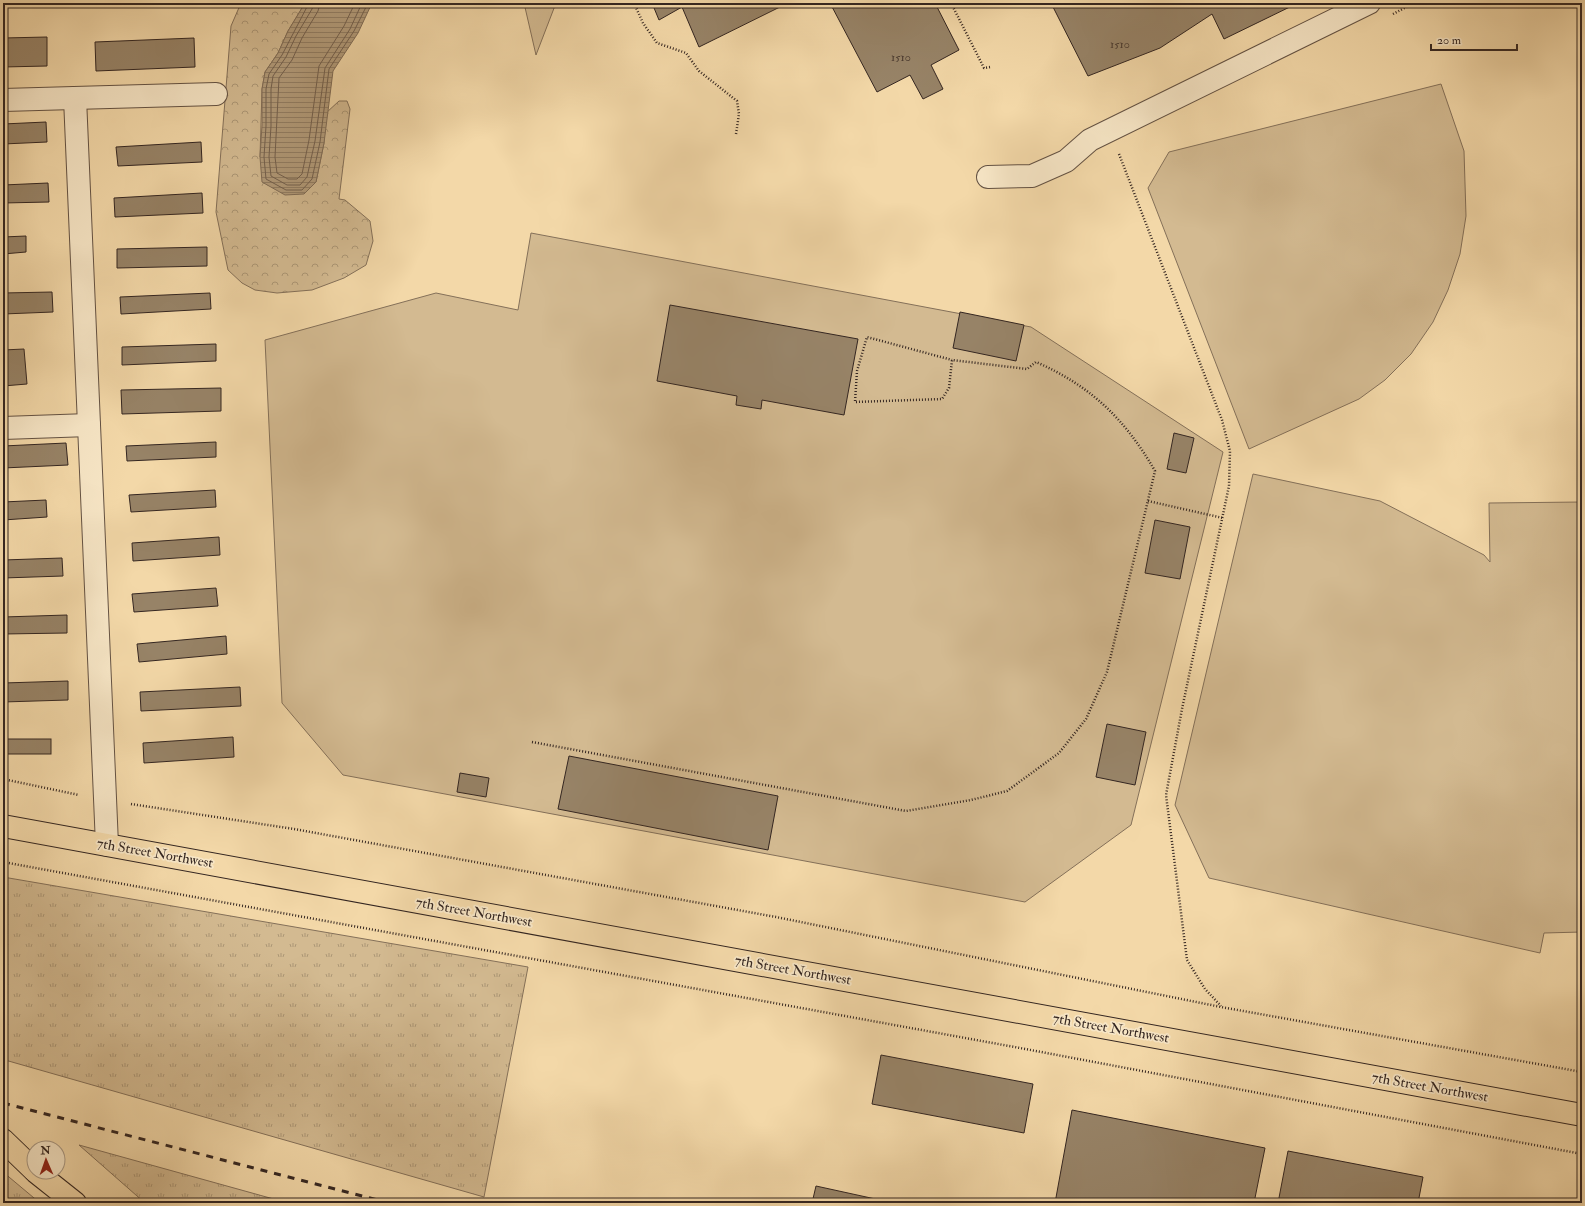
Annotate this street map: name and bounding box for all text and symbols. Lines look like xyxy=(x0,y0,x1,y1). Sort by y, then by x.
scale bar xyxy=(1431,26,1517,52)
text: 20 m xyxy=(1437,33,1462,48)
house number: 1510 xyxy=(1110,37,1130,52)
house number: 1510 xyxy=(891,50,911,65)
street label: 7th Street Northwest xyxy=(96,834,215,872)
street label: 7th Street Northwest xyxy=(415,893,534,931)
street label: 7th Street Northwest xyxy=(734,951,853,989)
street label: 7th Street Northwest xyxy=(1052,1009,1171,1047)
street label: 7th Street Northwest xyxy=(1371,1068,1490,1106)
north arrow xyxy=(26,1140,66,1180)
text: N xyxy=(40,1144,52,1157)

